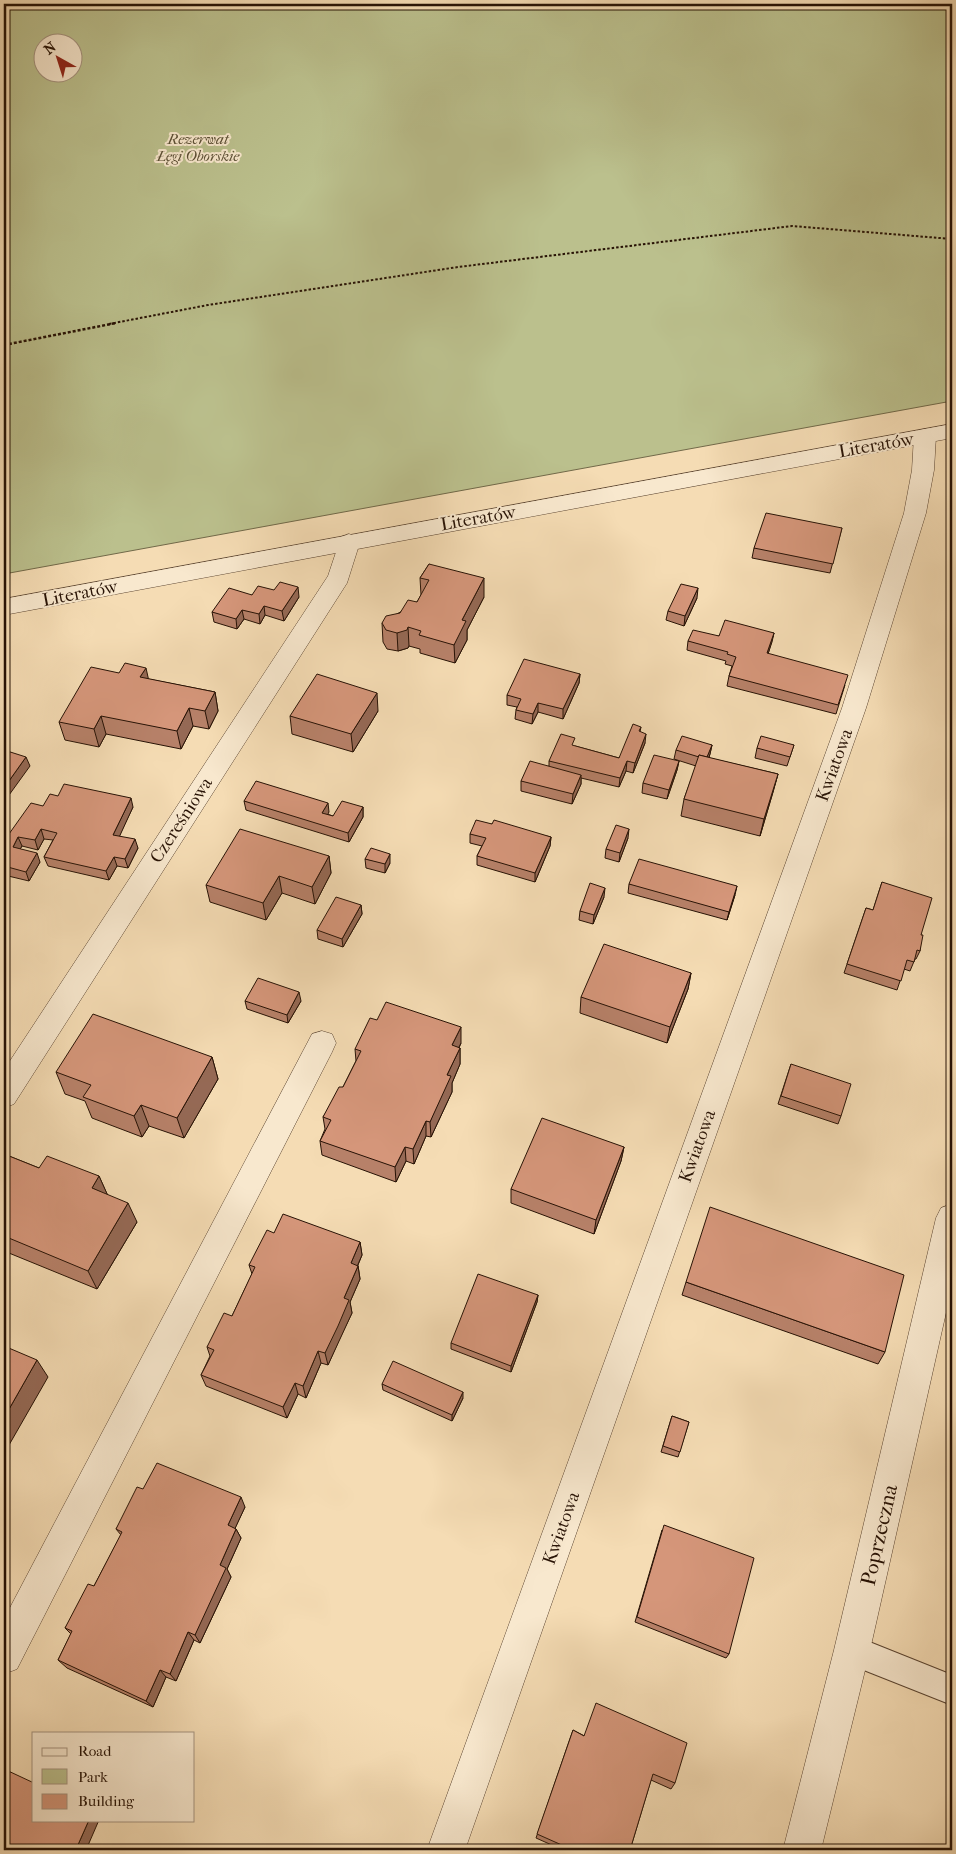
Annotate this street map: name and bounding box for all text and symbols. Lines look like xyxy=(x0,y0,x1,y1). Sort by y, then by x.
north arrow xyxy=(32,32,82,82)
text: N xyxy=(41,38,60,58)
park label: Rezerwat Łęgi Oborskie xyxy=(156,130,240,165)
street label: Literatów xyxy=(837,428,916,462)
street label: Literatów xyxy=(439,501,518,535)
street label: Literatów xyxy=(41,576,120,611)
street label: Kwiatowa xyxy=(812,725,858,804)
street label: Czereśniowa xyxy=(146,773,217,867)
street label: Kwiatowa xyxy=(675,1106,721,1185)
street label: Poprzeczna xyxy=(856,1482,902,1588)
street label: Kwiatowa xyxy=(539,1488,585,1567)
legend xyxy=(32,1732,195,1822)
text: Road xyxy=(78,1742,112,1760)
text: Park xyxy=(78,1768,108,1786)
text: Building xyxy=(78,1792,135,1810)

